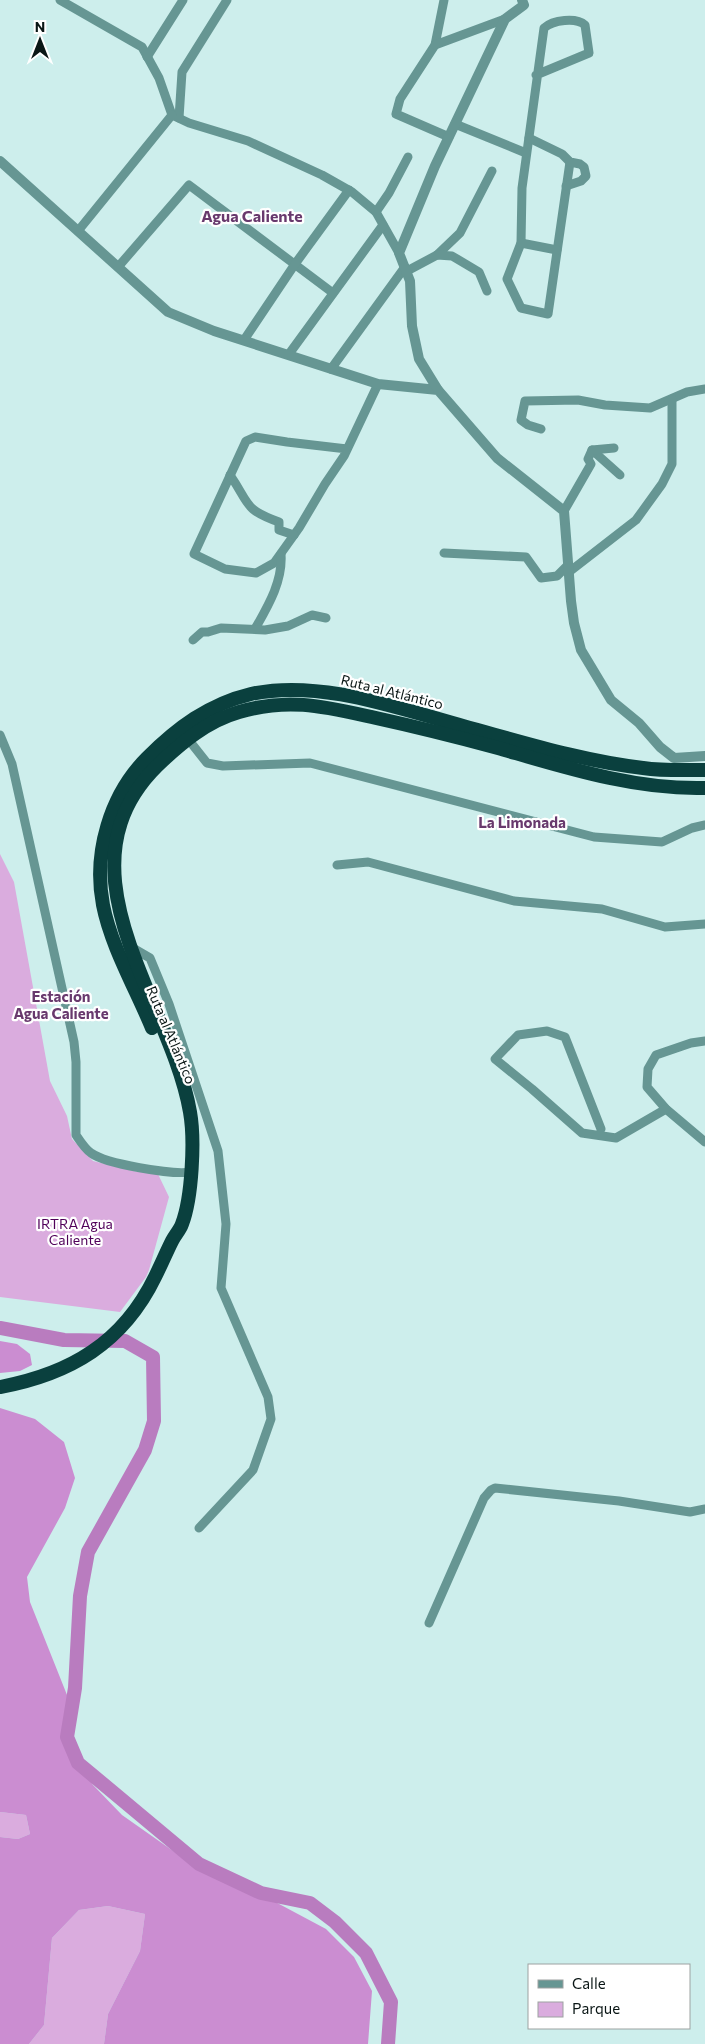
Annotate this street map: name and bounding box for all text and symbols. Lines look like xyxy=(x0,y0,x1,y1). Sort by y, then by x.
north arrow xyxy=(15,15,65,65)
text: N xyxy=(35,18,45,35)
district label: Agua Caliente xyxy=(201,206,303,225)
street label: Ruta al Atlántico xyxy=(339,671,445,712)
district label: La Limonada xyxy=(478,813,566,831)
street label: Ruta al Atlántico xyxy=(143,983,200,1086)
district label: Estación Agua Caliente xyxy=(13,987,109,1022)
park label: IRTRA Agua Caliente xyxy=(37,1215,113,1248)
legend xyxy=(528,1964,690,2029)
text: Calle xyxy=(572,1974,606,1992)
text: Parque xyxy=(572,1999,620,2017)

